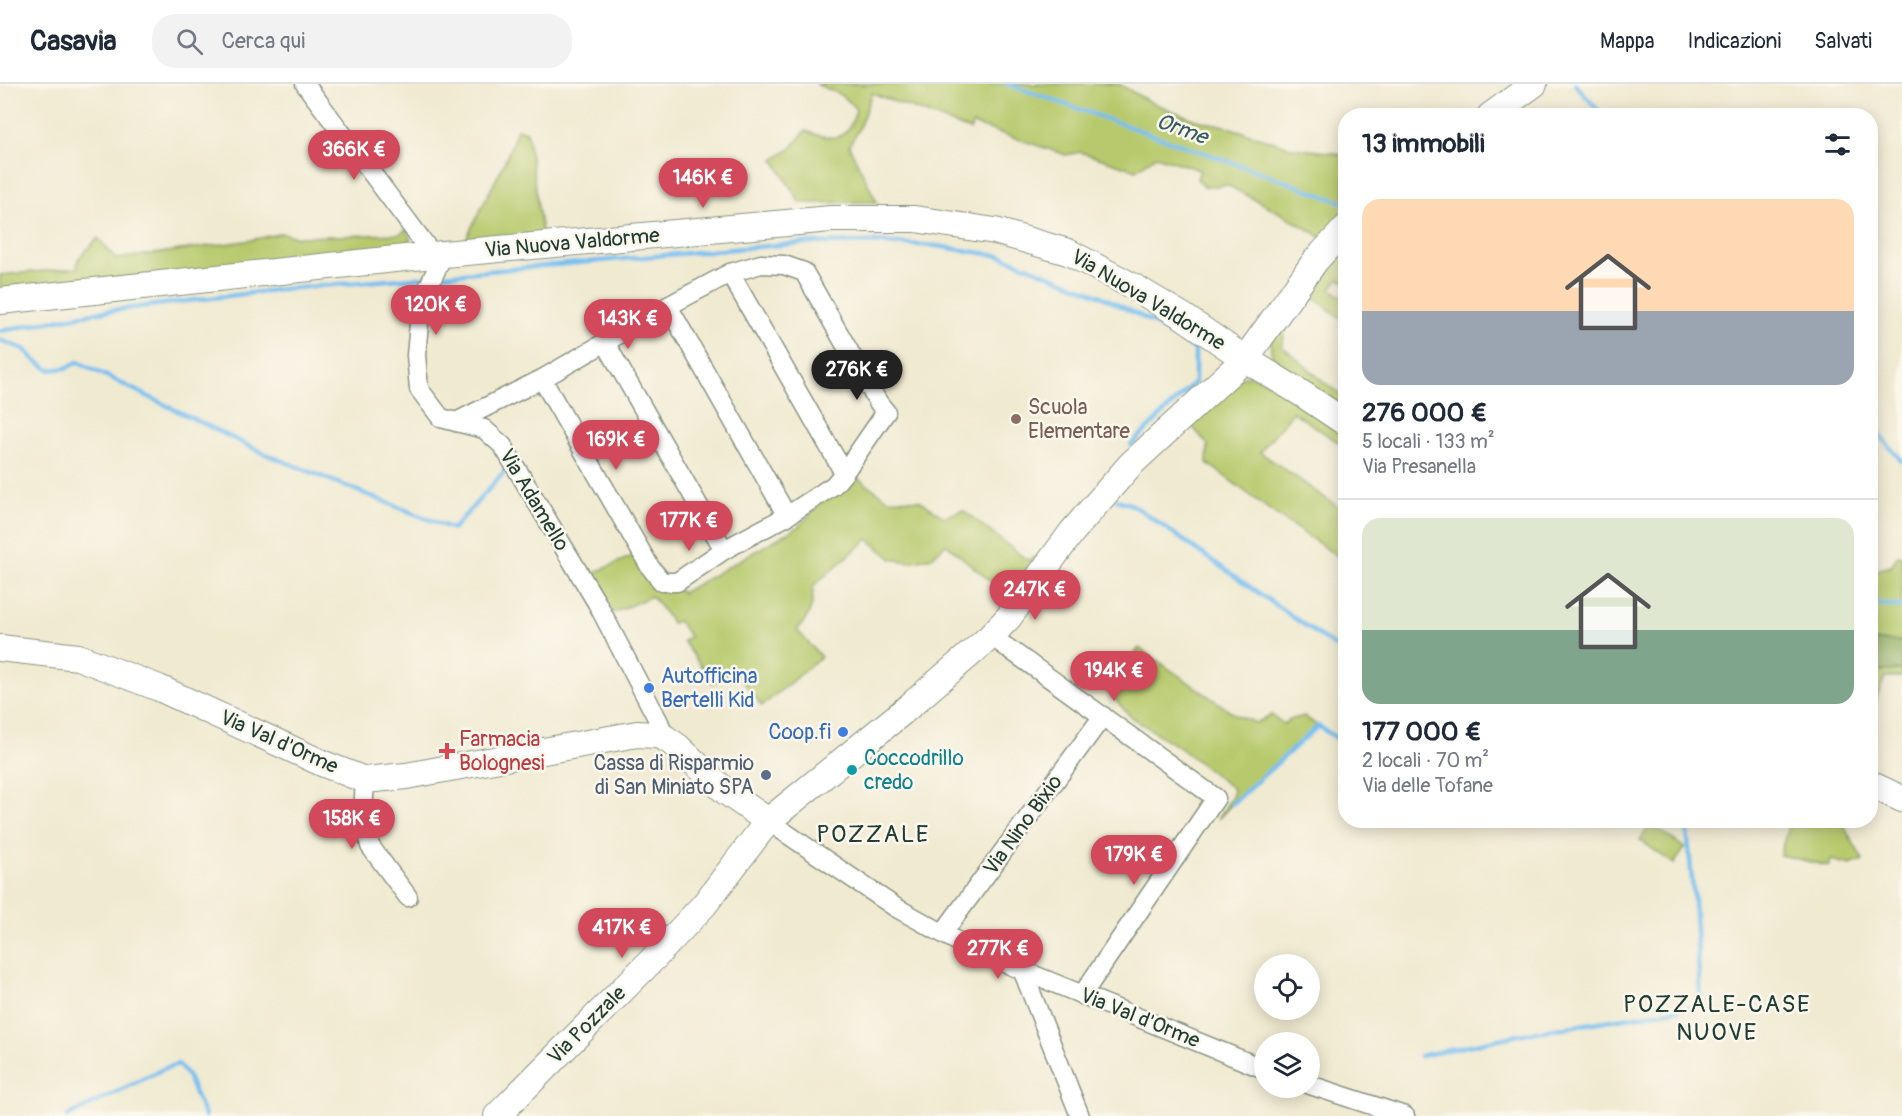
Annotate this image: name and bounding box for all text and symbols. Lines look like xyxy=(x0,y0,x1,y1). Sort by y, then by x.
search box xyxy=(152,14,572,68)
text: Casavia xyxy=(30,24,116,59)
icon: search xyxy=(173,25,206,58)
text: Cerca qui xyxy=(221,27,305,55)
text: Mappa xyxy=(1600,28,1655,55)
text: Indicazioni xyxy=(1688,28,1781,55)
text: Salvati xyxy=(1814,28,1872,55)
water label: Orme xyxy=(1153,107,1213,152)
text: 13 immobili xyxy=(1362,128,1485,160)
icon: filters xyxy=(1821,128,1854,161)
pin: 366K € xyxy=(305,130,403,181)
text: 366K € xyxy=(322,137,386,162)
pin: 146K € xyxy=(654,158,752,209)
text: 146K € xyxy=(673,165,733,190)
street label: Via Nuova Valdorme xyxy=(483,222,661,264)
icon: home xyxy=(1554,238,1662,346)
street label: Via Nuova Valdorme xyxy=(1066,243,1231,357)
pin: 120K € xyxy=(387,285,485,336)
text: 120K € xyxy=(405,292,467,317)
pin: 143K € xyxy=(579,299,677,350)
text: 143K € xyxy=(598,306,658,331)
pin: 276K € xyxy=(808,350,906,401)
text: 276K € xyxy=(826,357,889,382)
place label: Scuola Elementare xyxy=(1028,394,1131,445)
text: 276 000 € xyxy=(1362,397,1487,429)
marker: Scuola Elementare xyxy=(1009,412,1023,426)
pin: 169K € xyxy=(567,420,665,471)
text: 169K € xyxy=(586,427,646,452)
text: 5 locali · 133 m² xyxy=(1362,429,1495,454)
street label: Via Adamello xyxy=(493,444,575,556)
text: Via Presanella xyxy=(1362,454,1476,479)
pin: 177K € xyxy=(640,501,738,552)
text: 177K € xyxy=(660,508,718,533)
icon: home xyxy=(1554,557,1662,665)
pin: 247K € xyxy=(986,570,1084,621)
text: 247K € xyxy=(1004,577,1066,602)
pin: 194K € xyxy=(1065,651,1163,702)
text: 194K € xyxy=(1084,658,1144,683)
place label: Autofficina Bertelli Kid xyxy=(661,663,757,714)
marker: Autofficina Bertelli Kid xyxy=(642,681,656,695)
street label: Via Val d'Orme xyxy=(216,704,343,780)
text: 177 000 € xyxy=(1362,716,1481,748)
place label: Coop.fi xyxy=(769,719,831,746)
marker: Coop.fi xyxy=(836,725,850,739)
place label: Farmacia Bolognesi xyxy=(459,726,545,777)
marker: Farmacia Bolognesi xyxy=(440,744,454,758)
place label: Coccodrillo credo xyxy=(864,745,964,796)
text: 2 locali · 70 m² xyxy=(1362,748,1489,773)
place label: Cassa di Risparmio di San Miniato SPA xyxy=(593,750,754,801)
marker: Coccodrillo credo xyxy=(845,763,859,777)
marker: Cassa di Risparmio di San Miniato SPA xyxy=(759,768,773,782)
street label: Via Nino Bixio xyxy=(977,769,1069,881)
text: Via delle Tofane xyxy=(1362,773,1493,798)
pin: 158K € xyxy=(303,799,401,850)
text: 158K € xyxy=(323,806,381,831)
district label: POZZALE xyxy=(816,820,930,849)
pin: 179K € xyxy=(1085,835,1183,886)
text: 179K € xyxy=(1105,842,1163,867)
pin: 417K € xyxy=(573,908,671,959)
text: 417K € xyxy=(592,915,652,940)
pin: 277K € xyxy=(949,929,1047,980)
text: 277K € xyxy=(967,936,1029,961)
map controls xyxy=(1254,954,1320,1098)
button: locate xyxy=(1254,954,1320,1020)
street label: Via Pozzale xyxy=(542,979,633,1070)
street label: Via Val d'Orme xyxy=(1076,982,1204,1055)
district label: POZZALE-CASE NUOVE xyxy=(1623,990,1811,1047)
button: layers xyxy=(1254,1032,1320,1098)

